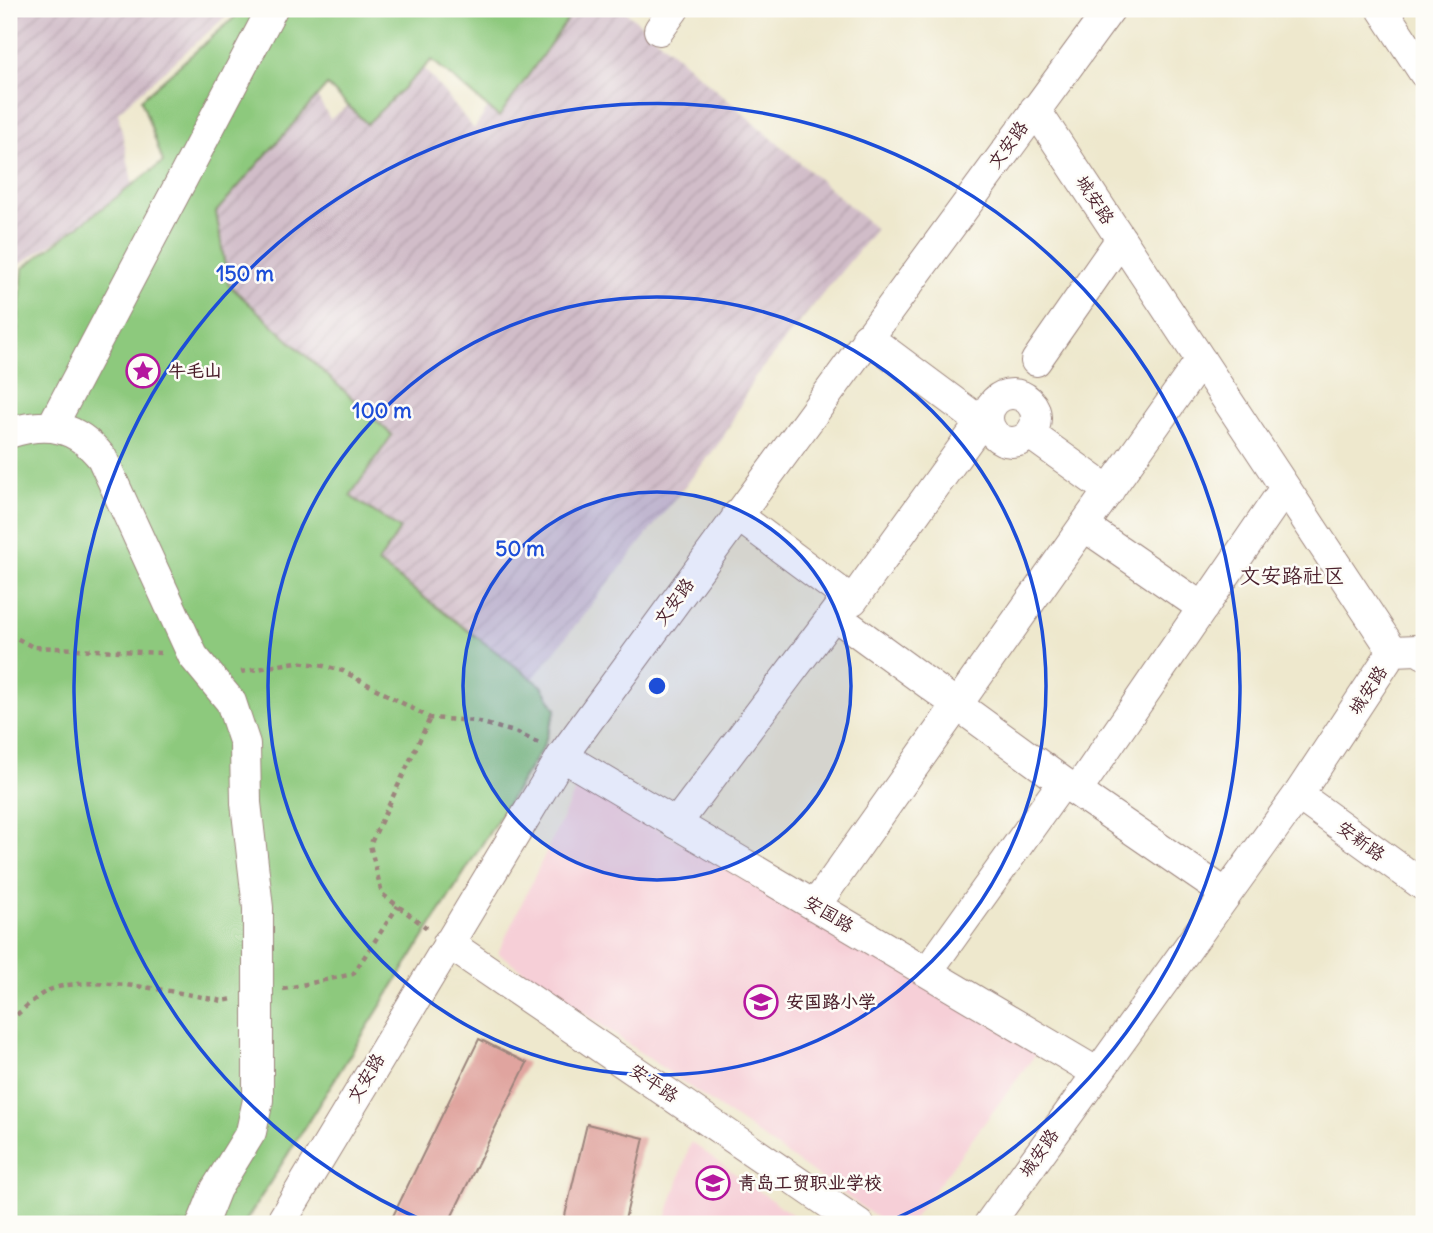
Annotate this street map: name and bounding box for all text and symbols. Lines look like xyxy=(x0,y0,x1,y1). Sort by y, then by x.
street label: 文安路 xyxy=(982,116,1033,173)
street label: 城安路 xyxy=(1071,171,1120,229)
text: 150 m xyxy=(216,260,274,287)
place icon: 牛毛山 xyxy=(124,352,162,390)
place label: 牛毛山 xyxy=(168,359,222,382)
text: 100 m xyxy=(352,397,412,424)
text: 50 m xyxy=(495,535,545,562)
district label: 文安路社区 xyxy=(1240,562,1345,589)
street label: 文安路 xyxy=(648,573,699,630)
street label: 城安路 xyxy=(1343,661,1392,719)
centre of rings xyxy=(645,674,669,698)
street label: 安新路 xyxy=(1333,815,1390,866)
street label: 安国路 xyxy=(800,890,858,937)
school or university icon: 安国路小学 xyxy=(742,983,780,1021)
place label: 安国路小学 xyxy=(786,990,876,1013)
street label: 文安路 xyxy=(342,1049,389,1107)
street label: 安平路 xyxy=(625,1058,683,1107)
street label: 城安路 xyxy=(1014,1124,1063,1181)
school or university icon: 青岛工贸职业学校 xyxy=(694,1164,732,1202)
place label: 青岛工贸职业学校 xyxy=(738,1171,882,1194)

